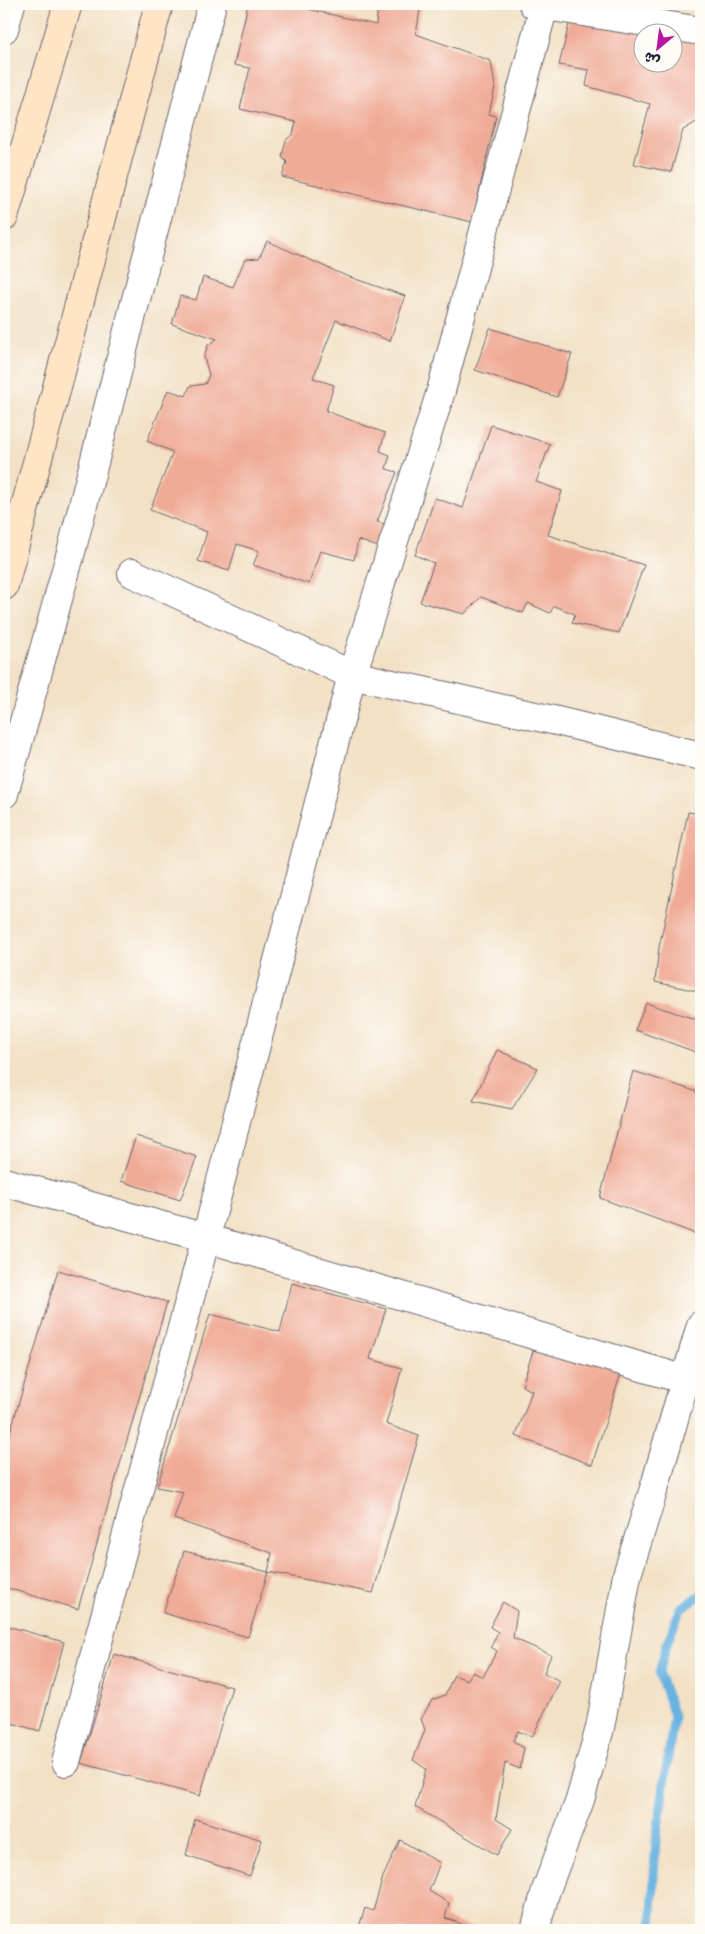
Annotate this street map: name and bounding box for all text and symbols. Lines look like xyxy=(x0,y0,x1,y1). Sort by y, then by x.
north arrow xyxy=(632,22,682,72)
text: ش xyxy=(641,46,664,71)

